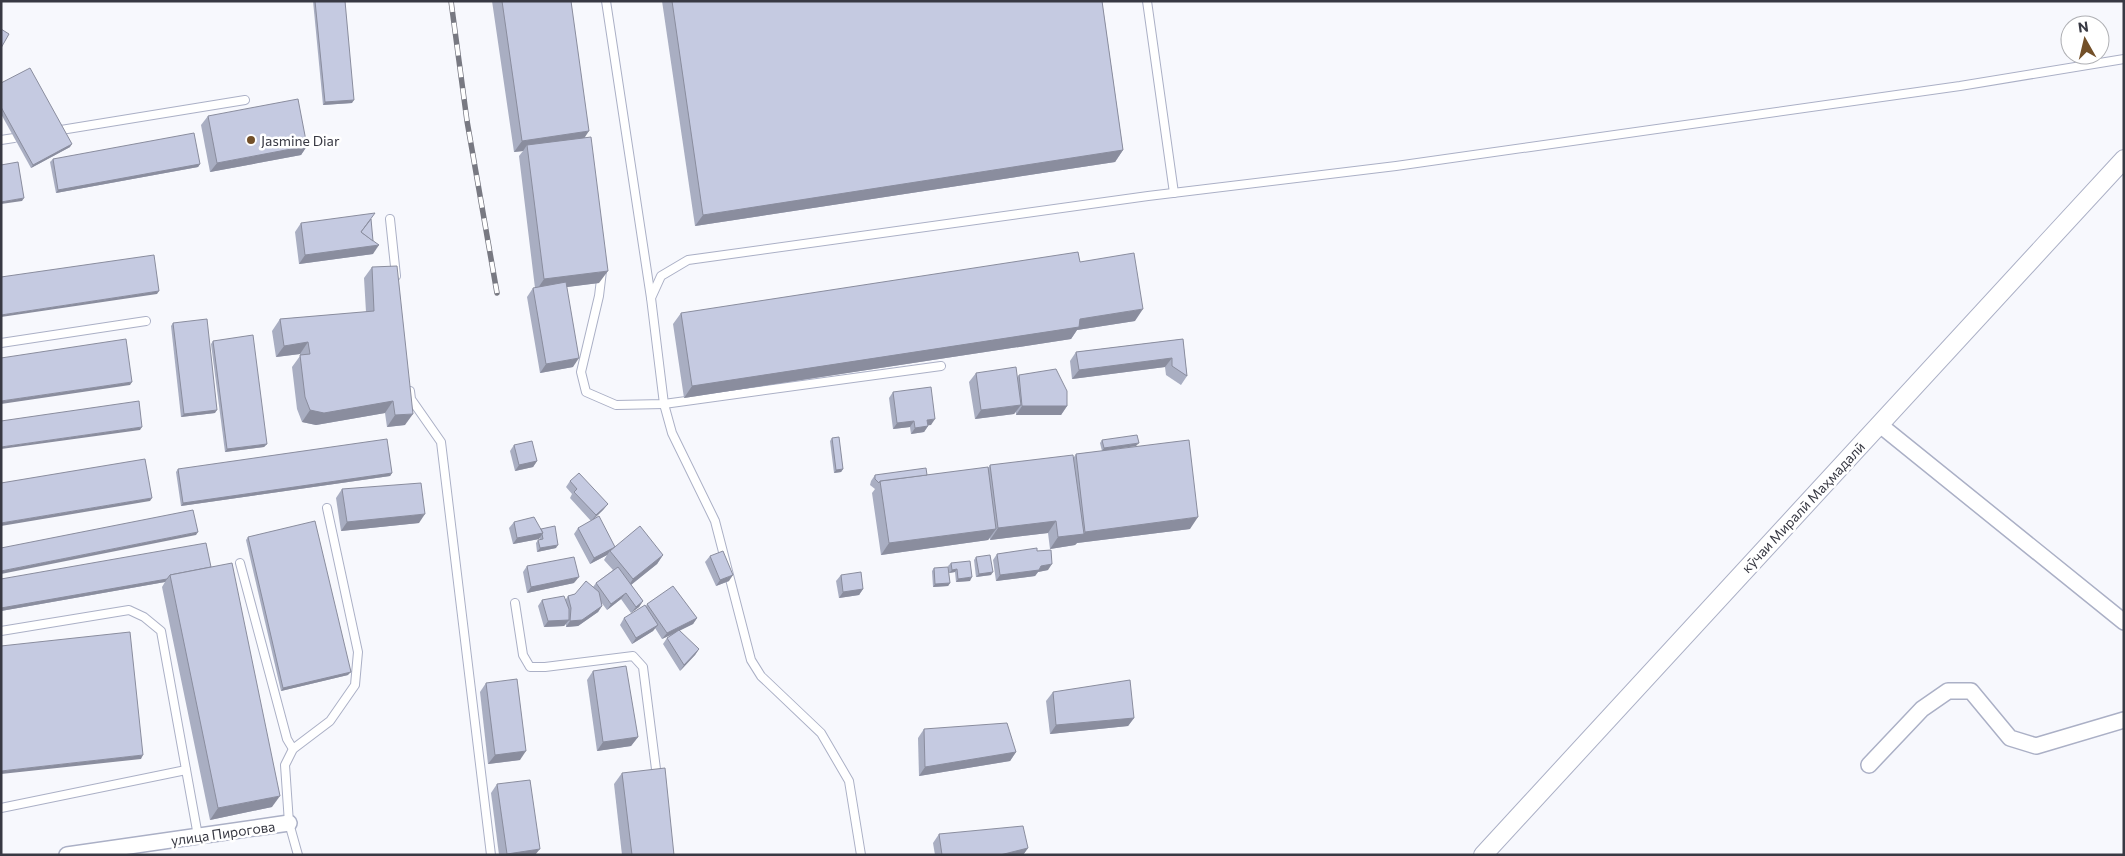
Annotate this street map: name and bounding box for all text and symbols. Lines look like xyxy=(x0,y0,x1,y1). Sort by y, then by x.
north arrow xyxy=(2060,15,2110,65)
text: N xyxy=(2077,17,2090,36)
place label: Jasmine Diar xyxy=(261,132,340,149)
marker: Jasmine Diar xyxy=(245,134,257,146)
street label: кӯчаи Миралӣ Маҳмадалӣ xyxy=(1738,438,1868,576)
street label: улица Пирогова xyxy=(170,817,276,849)

